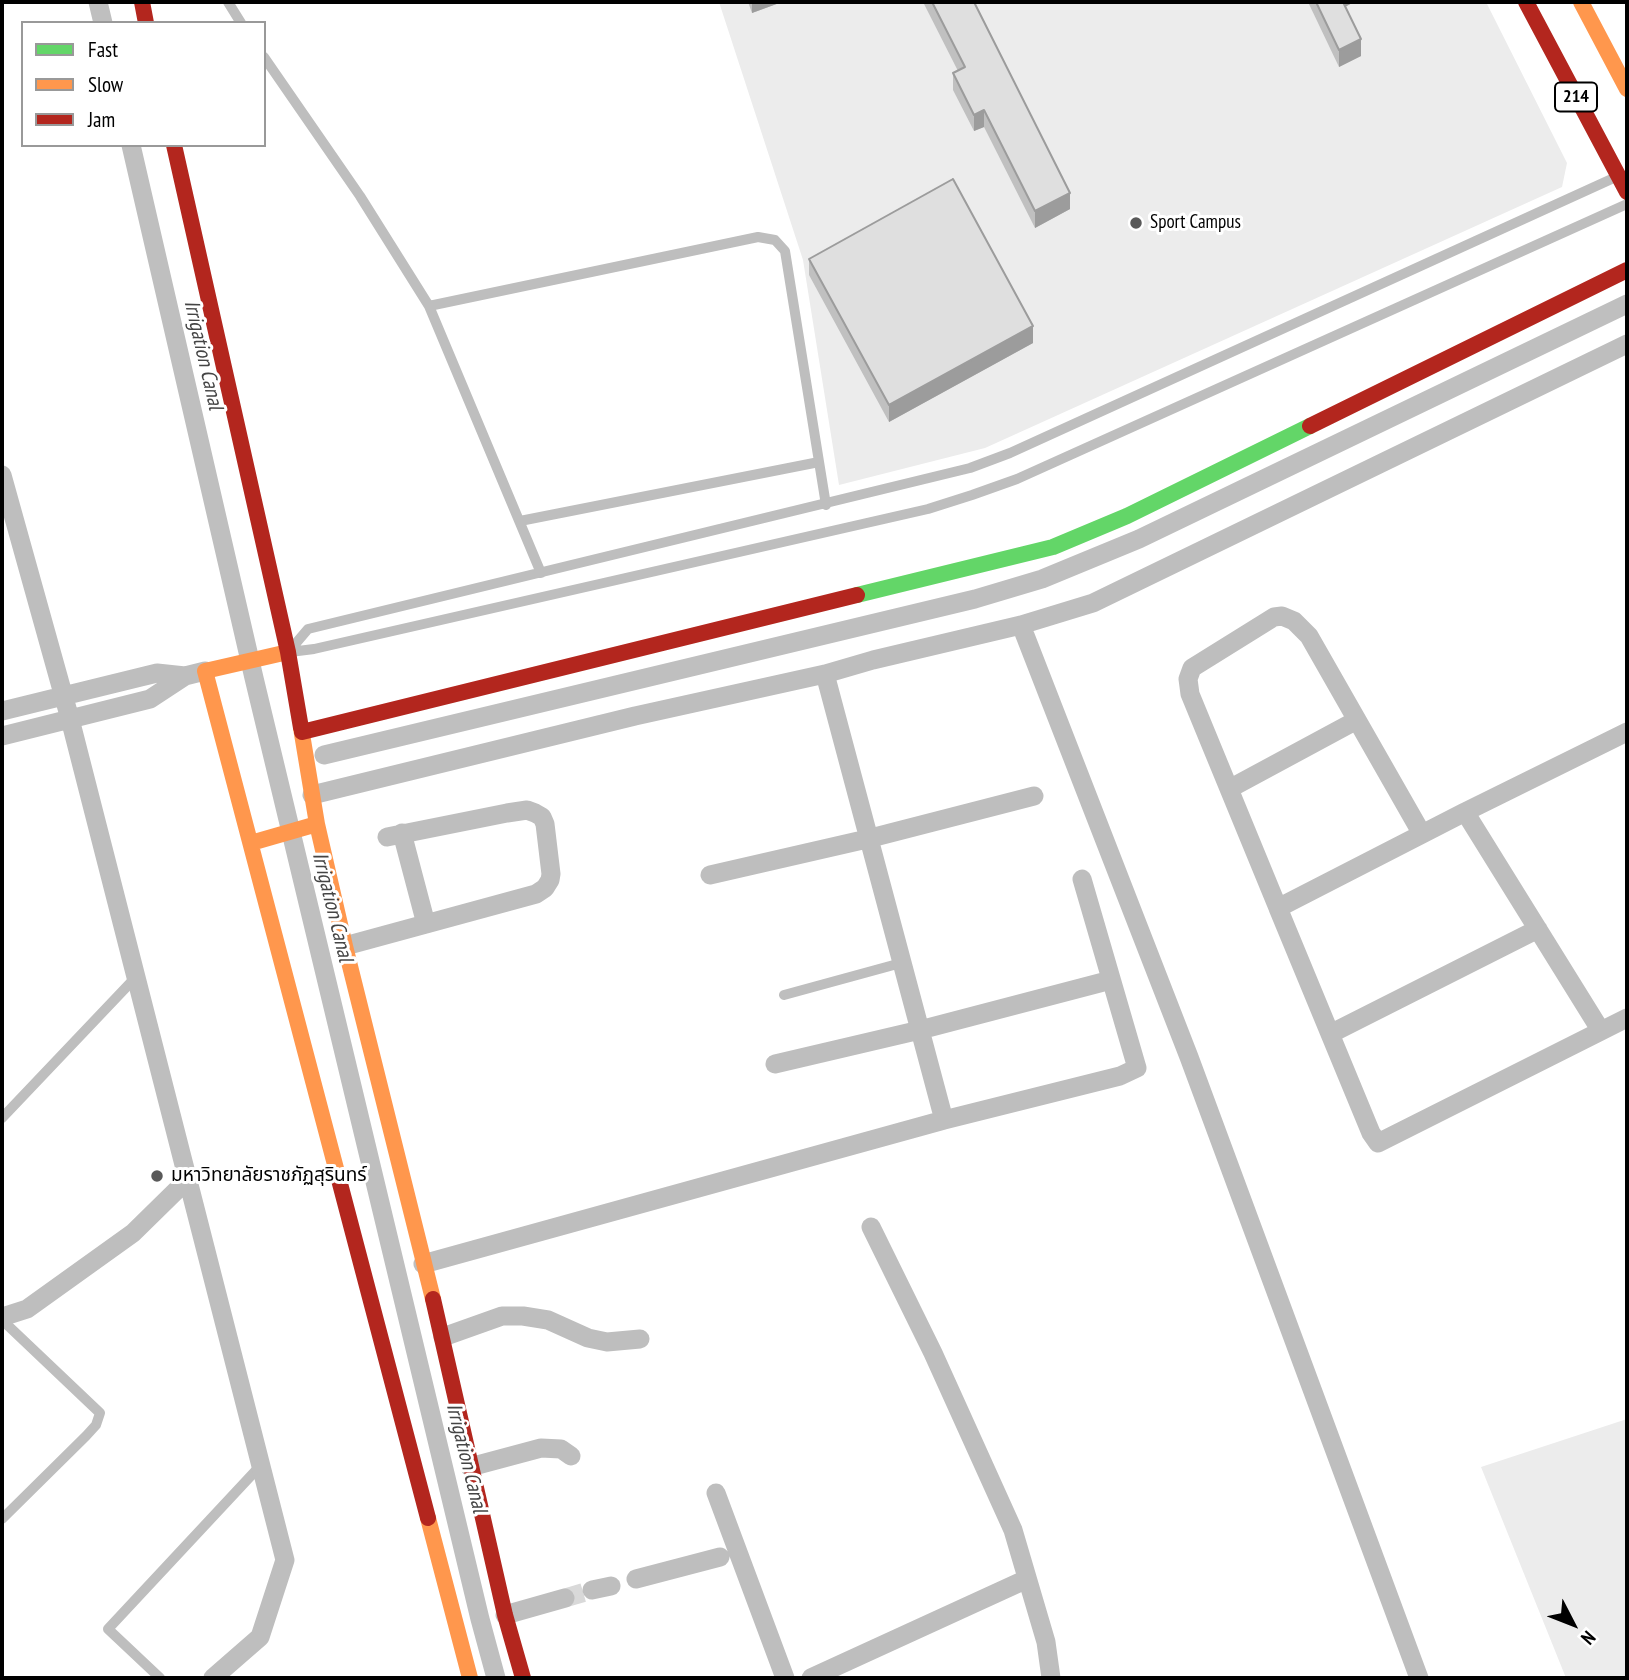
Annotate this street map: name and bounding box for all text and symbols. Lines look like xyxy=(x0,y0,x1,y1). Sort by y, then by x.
legend xyxy=(21,21,266,147)
text: Fast xyxy=(88,36,118,63)
text: Slow xyxy=(88,71,123,98)
road number: 214 xyxy=(1555,82,1597,112)
text: Jam xyxy=(88,106,115,133)
place label: Sport Campus xyxy=(1150,212,1241,234)
marker: Sport Campus xyxy=(1128,215,1144,231)
water label: Irrigation Canal xyxy=(178,298,228,412)
water label: Irrigation Canal xyxy=(306,850,358,964)
place label: มหาวิทยาลัยราชภัฏสุรินทร์ xyxy=(171,1165,367,1187)
marker: มหาวิทยาลัยราชภัฏสุรินทร์ xyxy=(149,1168,165,1184)
water label: Irrigation Canal xyxy=(440,1401,492,1515)
north arrow xyxy=(1538,1589,1608,1659)
text: N xyxy=(1576,1626,1601,1650)

